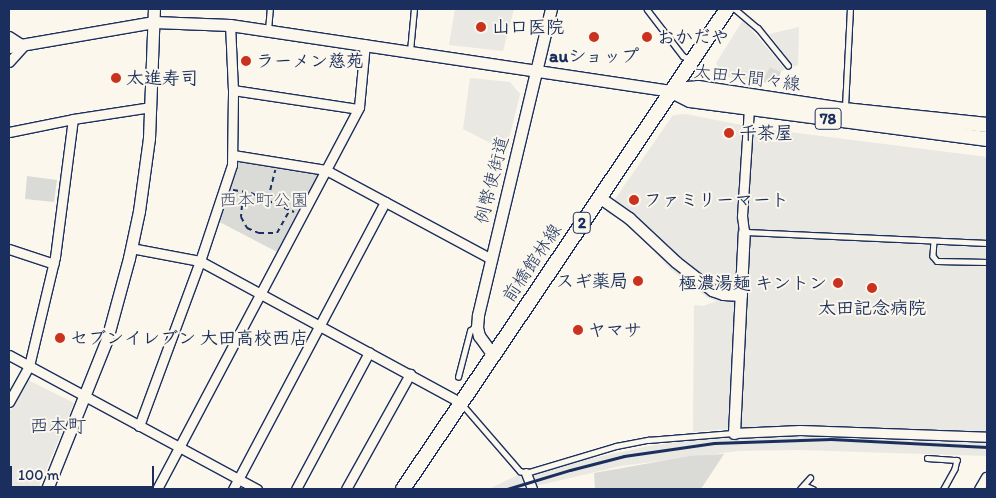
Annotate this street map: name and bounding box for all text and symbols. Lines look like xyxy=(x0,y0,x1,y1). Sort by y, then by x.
place label: 山口医院 xyxy=(492,16,564,38)
marker: 山口医院 xyxy=(474,20,488,34)
place label: おかだや xyxy=(657,26,729,48)
marker: auショップ xyxy=(588,31,600,43)
marker: おかだや xyxy=(641,31,653,43)
place label: auショップ xyxy=(548,45,640,67)
place label: ラーメン慈苑 xyxy=(256,50,364,72)
marker: ラーメン慈苑 xyxy=(240,55,252,67)
street label: 太田大間々線 xyxy=(692,61,802,95)
place label: 太進寿司 xyxy=(126,67,198,89)
marker: 太進寿司 xyxy=(110,72,122,84)
road number: 78 xyxy=(814,106,842,132)
place label: 千茶屋 xyxy=(739,122,793,144)
marker: 千茶屋 xyxy=(723,127,735,139)
street label: 例幣使街道 xyxy=(471,134,513,226)
park label: 西本町公園 xyxy=(219,189,309,211)
place label: ファミリーマート xyxy=(644,189,788,211)
marker: ファミリーマート xyxy=(628,194,640,206)
road number: 2 xyxy=(572,210,592,237)
street label: 前橋館林線 xyxy=(498,220,566,306)
place label: スギ薬局 xyxy=(556,270,628,292)
place label: 極濃湯麺 キントン xyxy=(679,272,827,294)
marker: スギ薬局 xyxy=(632,275,644,287)
marker: 極濃湯麺 キントン xyxy=(831,276,845,290)
marker: 太田記念病院 xyxy=(865,281,879,295)
place label: 太田記念病院 xyxy=(818,297,926,319)
place label: ヤマサ xyxy=(588,319,642,341)
marker: ヤマサ xyxy=(572,324,584,336)
place label: セブンイレブン 大田高校西店 xyxy=(70,327,308,349)
marker: セブンイレブン 大田高校西店 xyxy=(54,332,66,344)
district label: 西本町 xyxy=(30,415,86,437)
scale bar xyxy=(12,456,156,488)
text: 100 m xyxy=(18,466,59,484)

